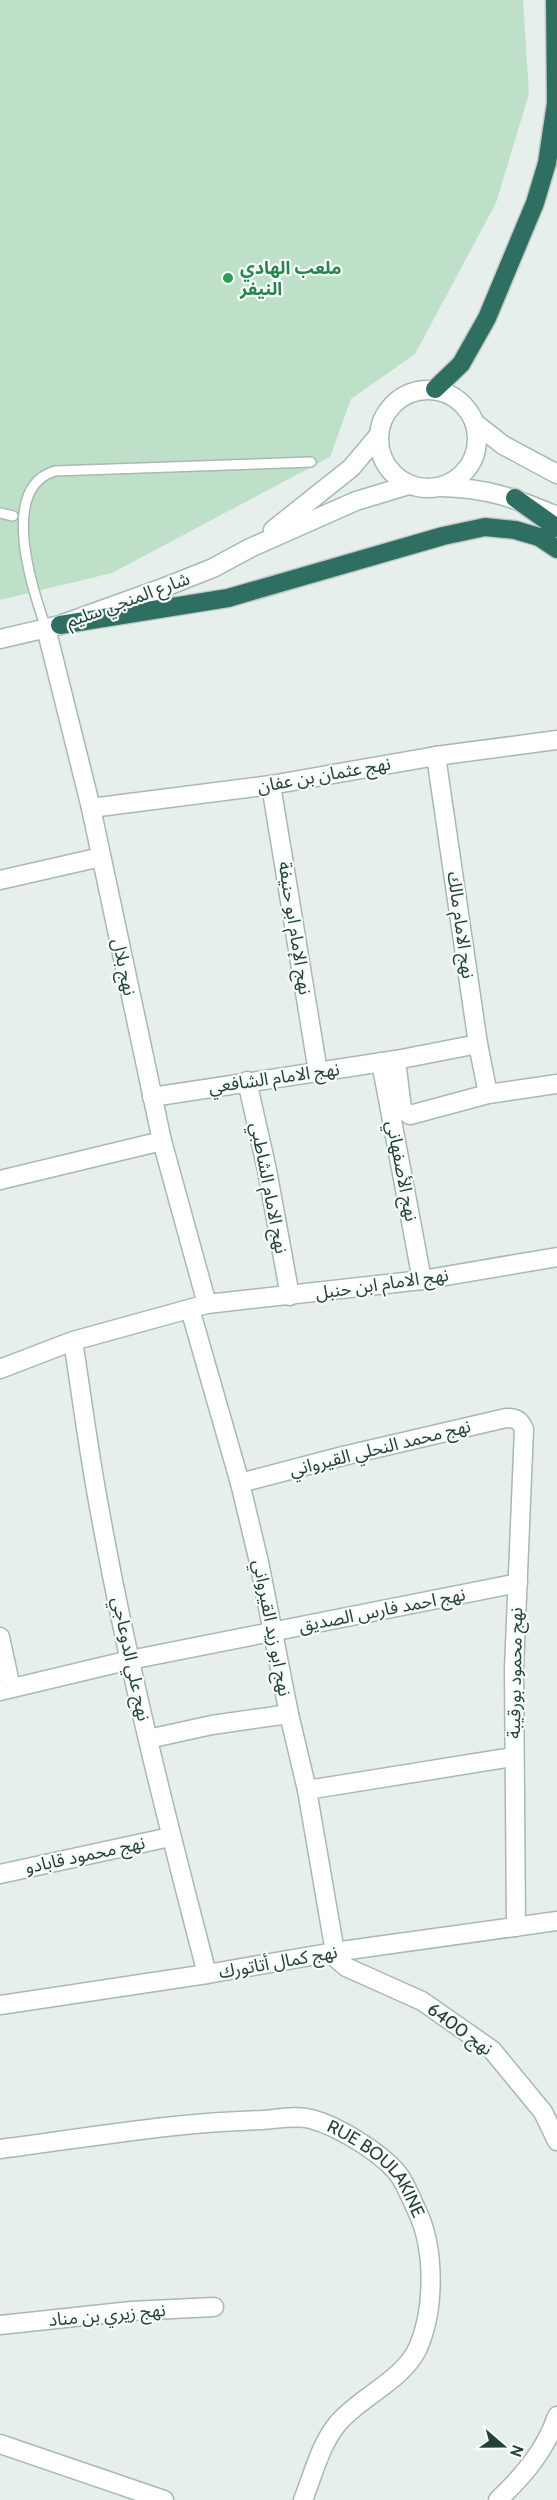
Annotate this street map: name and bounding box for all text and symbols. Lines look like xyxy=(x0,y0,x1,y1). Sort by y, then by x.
place label: ملعب الهادي النيفر xyxy=(239,257,342,300)
marker: ملعب الهادي النيفر xyxy=(221,271,235,285)
street label: شارع المنجي سليم xyxy=(63,567,194,635)
street label: نهج عثمان بن عفان xyxy=(256,752,393,800)
street label: نهج الإمام ابو حنيفة xyxy=(271,860,316,997)
street label: نهج الامام مالك xyxy=(440,870,479,980)
street label: نهج بلال xyxy=(105,936,141,998)
street label: نهج الامام الشافعي xyxy=(207,1058,341,1101)
street label: نهج الأصفهاني xyxy=(379,1119,423,1224)
street label: نهج الامام الشاطبي xyxy=(243,1121,292,1256)
street label: نهج الامام ابن حنبل xyxy=(314,1264,450,1307)
street label: نهج محمد النحلي القيرواني xyxy=(287,1415,473,1483)
street label: نهج ابو زيد القيرواني xyxy=(246,1558,296,1699)
street label: نهج احمد فارس الصديق xyxy=(297,1583,468,1639)
street label: نهج علي الدوعاجي xyxy=(105,1595,155,1723)
street label: نهج محمود بورقيبة xyxy=(503,1607,529,1739)
street label: نهج محمود قابادو xyxy=(23,1832,147,1880)
street label: نهج كمال أتاتورك xyxy=(217,1940,339,1985)
street label: نهج 6400 xyxy=(422,1998,497,2062)
street label: RUE BOULAKINE xyxy=(324,2115,429,2221)
street label: نهج زيري بن مناد xyxy=(48,2299,167,2333)
north arrow xyxy=(473,2416,533,2476)
text: N xyxy=(506,2442,527,2460)

